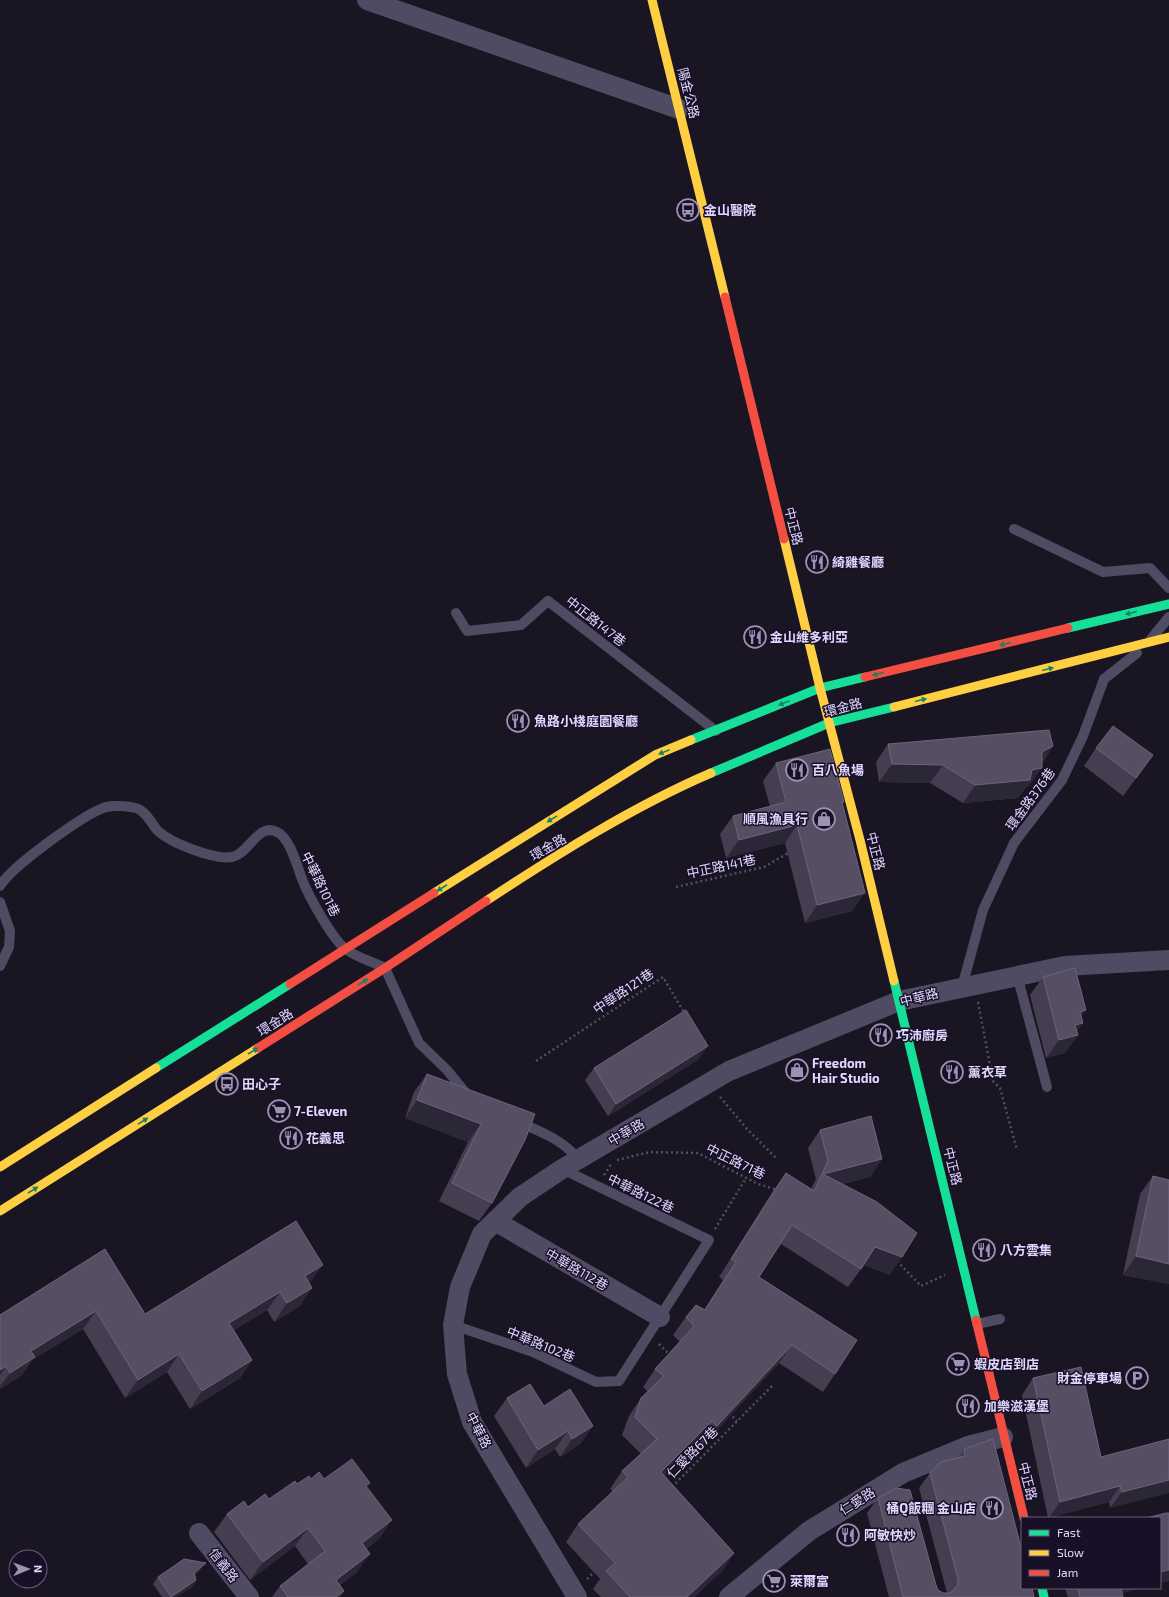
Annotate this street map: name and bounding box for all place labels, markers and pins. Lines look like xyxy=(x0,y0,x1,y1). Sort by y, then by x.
bus stop icon: 金山醫院 xyxy=(675,197,701,223)
place label: 金山醫院 xyxy=(704,202,756,218)
restaurant icon: 綺雞餐廳 xyxy=(804,549,830,575)
place label: 綺雞餐廳 xyxy=(832,554,884,570)
restaurant icon: 金山維多利亞 xyxy=(742,624,768,650)
place label: 金山維多利亞 xyxy=(770,629,848,645)
restaurant icon: 魚路小棧庭園餐廳 xyxy=(505,708,531,734)
place label: 魚路小棧庭園餐廳 xyxy=(534,713,638,729)
restaurant icon: 百八魚場 xyxy=(784,757,810,783)
place label: 百八魚場 xyxy=(812,762,864,778)
shop icon: 順風漁具行 xyxy=(811,806,837,832)
place label: 順風漁具行 xyxy=(743,811,808,827)
restaurant icon: 巧沛廚房 xyxy=(868,1022,894,1048)
place label: 巧沛廚房 xyxy=(896,1027,948,1043)
place label: Freedom Hair Studio xyxy=(812,1055,880,1086)
shop icon: Freedom Hair Studio xyxy=(784,1057,810,1083)
restaurant icon: 薰衣草 xyxy=(939,1059,965,1085)
place label: 薰衣草 xyxy=(968,1064,1007,1080)
bus stop icon: 田心子 xyxy=(214,1071,240,1097)
place label: 田心子 xyxy=(242,1076,281,1092)
supermarket icon: 7-Eleven xyxy=(266,1098,292,1124)
place label: 7-Eleven xyxy=(294,1103,348,1119)
restaurant icon: 花義思 xyxy=(278,1125,304,1151)
place label: 花義思 xyxy=(306,1130,345,1146)
restaurant icon: 八方雲集 xyxy=(971,1237,997,1263)
place label: 八方雲集 xyxy=(1000,1242,1052,1258)
supermarket icon: 蝦皮店到店 xyxy=(945,1351,971,1377)
place label: 蝦皮店到店 xyxy=(974,1356,1039,1372)
parking icon: 財金停車場 xyxy=(1124,1365,1150,1391)
place label: 財金停車場 xyxy=(1057,1370,1122,1386)
restaurant icon: 加樂滋漢堡 xyxy=(955,1393,981,1419)
place label: 加樂滋漢堡 xyxy=(984,1398,1049,1414)
restaurant icon: 桶Q飯糰 金山店 xyxy=(979,1495,1005,1521)
place label: 桶Q飯糰 金山店 xyxy=(886,1500,976,1517)
restaurant icon: 阿敏快炒 xyxy=(835,1522,861,1548)
place label: 阿敏快炒 xyxy=(864,1527,916,1543)
supermarket icon: 萊爾富 xyxy=(761,1568,787,1594)
place label: 萊爾富 xyxy=(790,1573,829,1589)

